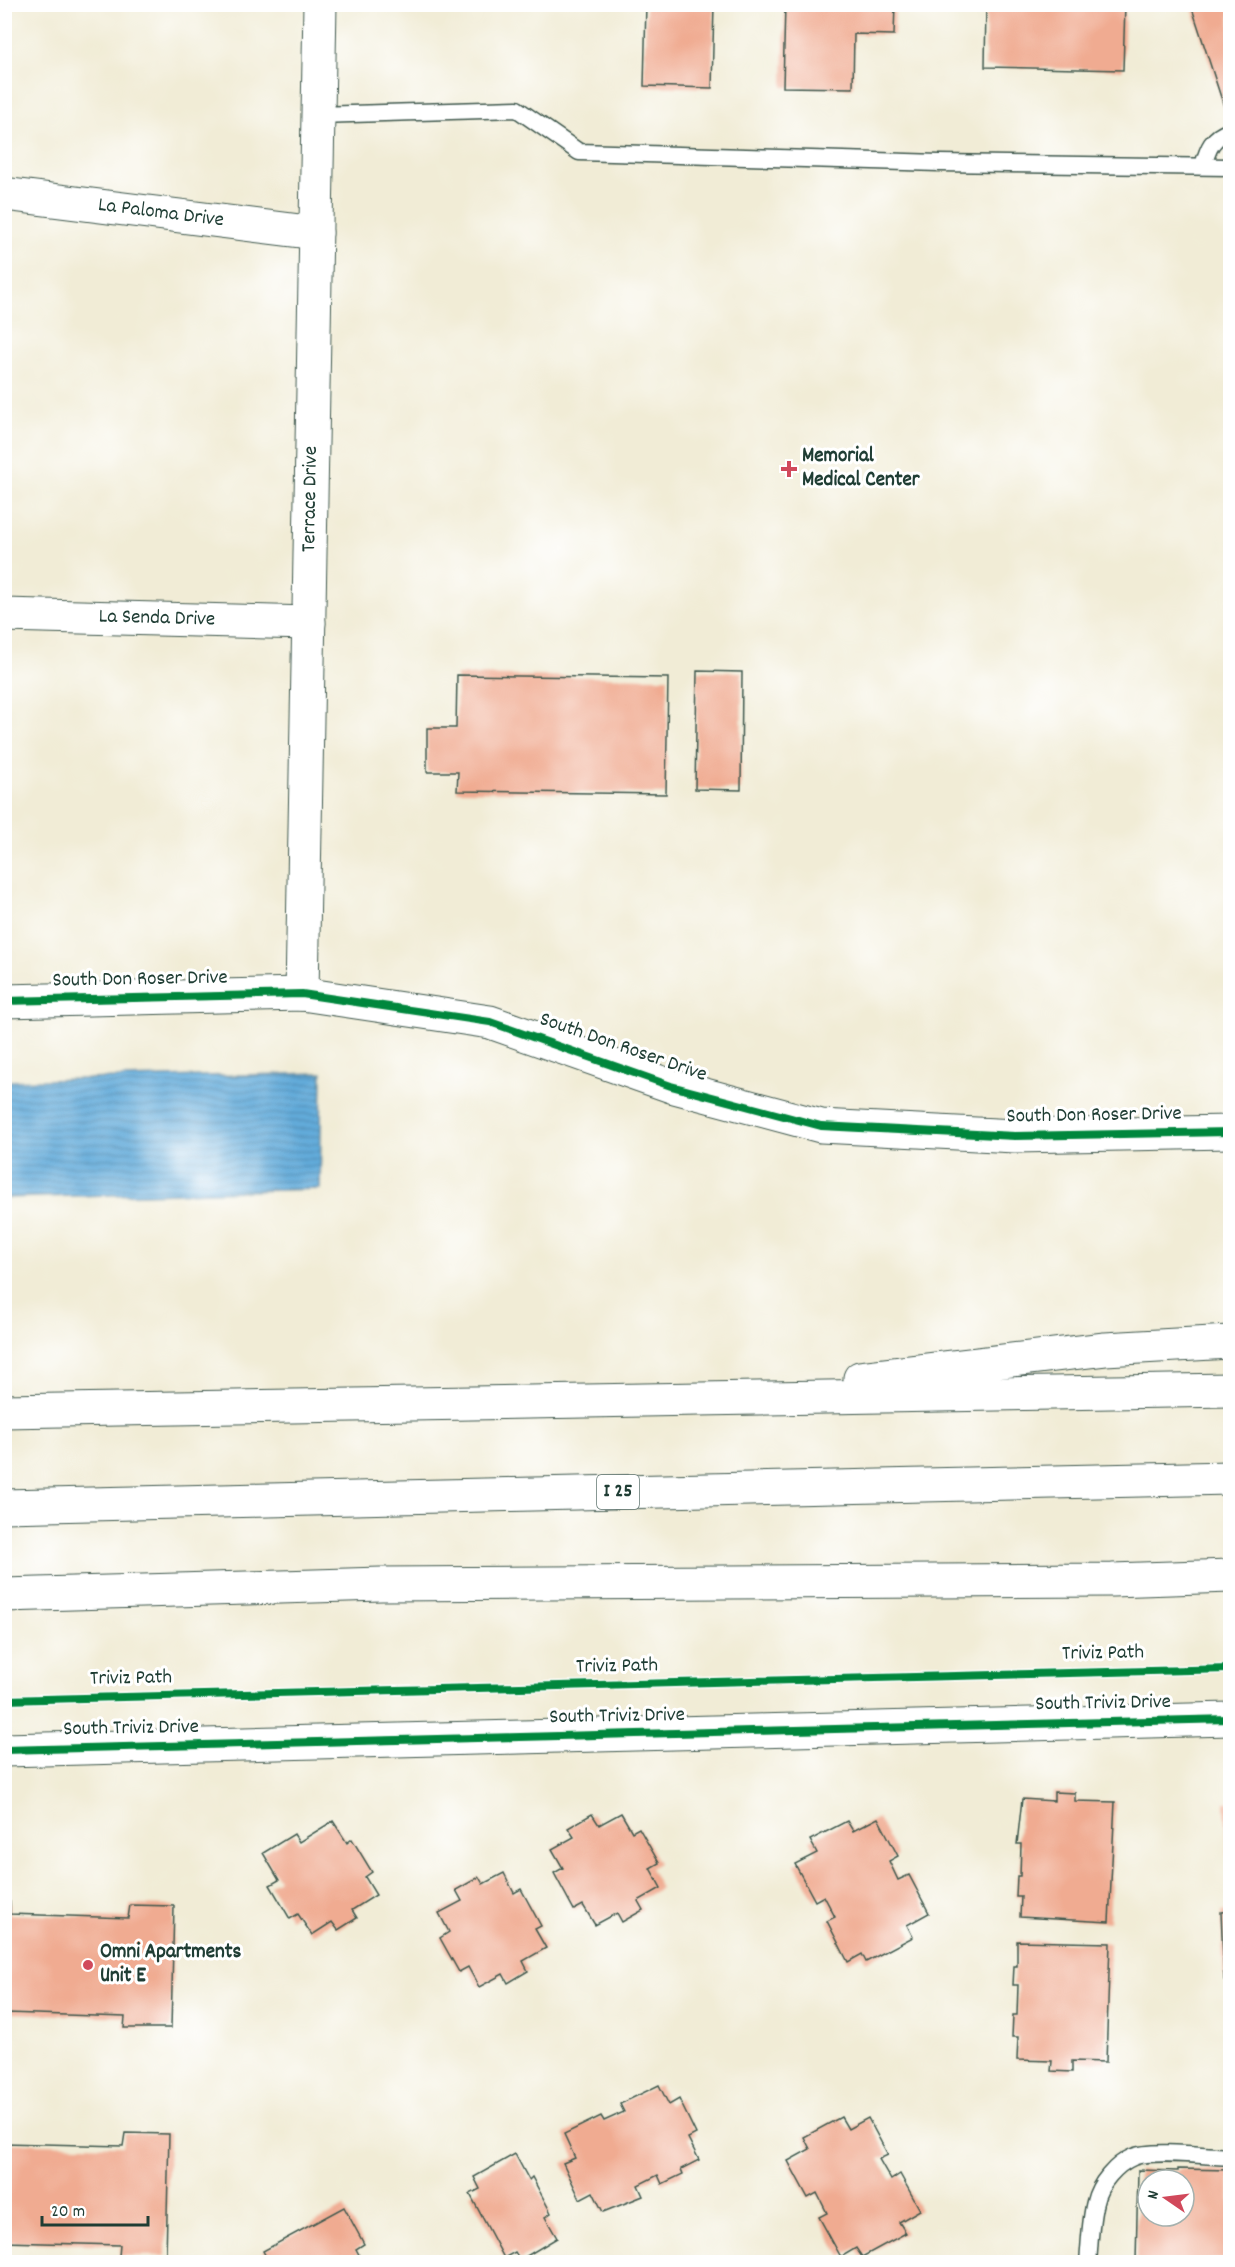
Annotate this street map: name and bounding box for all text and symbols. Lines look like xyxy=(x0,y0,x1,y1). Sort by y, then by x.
street label: La Paloma Drive xyxy=(96,191,225,236)
place label: Memorial Medical Center xyxy=(802,442,921,496)
street label: Terrace Drive xyxy=(295,446,327,552)
marker: Memorial Medical Center xyxy=(780,460,798,478)
street label: La Senda Drive xyxy=(98,602,216,636)
street label: South Don Roser Drive xyxy=(52,963,228,997)
street label: South Don Roser Drive xyxy=(535,1005,711,1091)
street label: South Don Roser Drive xyxy=(1006,1099,1182,1133)
road number: I 25 xyxy=(597,1475,639,1509)
street label: Triviz Path xyxy=(1062,1638,1144,1670)
street label: Triviz Path xyxy=(576,1651,658,1683)
street label: Triviz Path xyxy=(90,1663,172,1695)
street label: South Triviz Drive xyxy=(1035,1688,1171,1720)
street label: South Triviz Drive xyxy=(549,1701,685,1733)
street label: South Triviz Drive xyxy=(63,1713,199,1745)
place label: Omni Apartments Unit E xyxy=(100,1938,241,1992)
marker: Omni Apartments Unit E xyxy=(81,1958,95,1972)
north arrow xyxy=(1136,2168,1196,2228)
text: N xyxy=(1142,2188,1166,2202)
scale bar xyxy=(42,2189,148,2227)
text: 20 m xyxy=(51,2200,85,2225)

